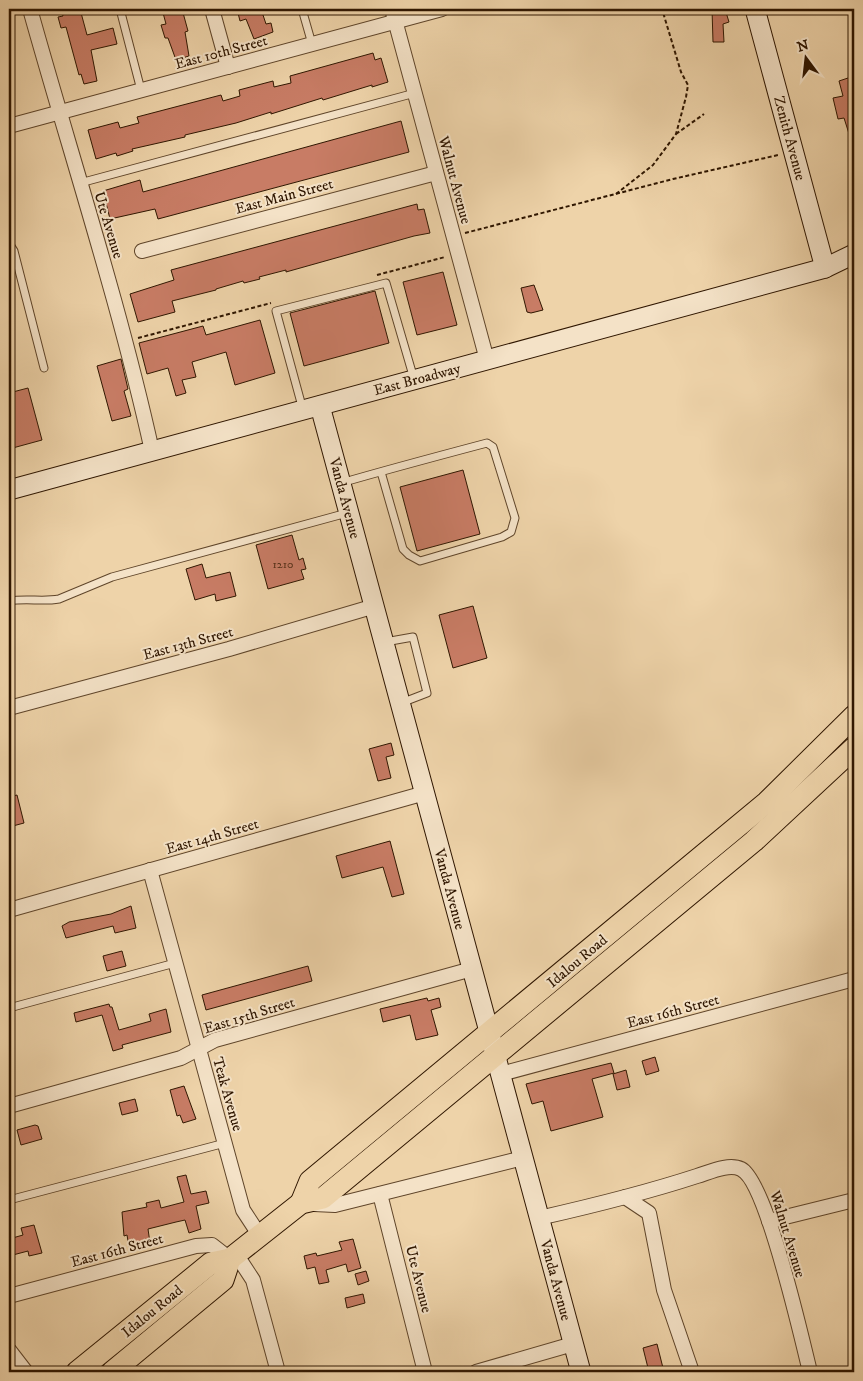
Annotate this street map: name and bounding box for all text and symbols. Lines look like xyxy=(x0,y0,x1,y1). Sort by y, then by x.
street label: East 10th Street xyxy=(173,31,270,74)
north arrow xyxy=(780,32,830,82)
text: N xyxy=(795,36,811,57)
street label: Zenith Avenue xyxy=(769,94,810,182)
street label: Walnut Avenue xyxy=(433,133,475,226)
street label: East Main Street xyxy=(233,174,335,219)
street label: Ute Avenue xyxy=(89,189,128,261)
street label: East Broadway xyxy=(372,359,463,400)
street label: Vanda Avenue xyxy=(324,455,364,541)
house number: 1210 xyxy=(272,557,294,572)
street label: East 13th Street xyxy=(141,622,235,665)
street label: East 14th Street xyxy=(164,814,261,859)
street label: Vanda Avenue xyxy=(429,846,469,932)
street label: Idalou Road xyxy=(543,930,612,992)
street label: East 16th Street xyxy=(625,990,721,1033)
street label: East 15th Street xyxy=(201,993,297,1038)
street label: Teak Avenue xyxy=(208,1055,247,1133)
street label: Walnut Avenue xyxy=(765,1187,810,1280)
street label: East 16th Street xyxy=(69,1229,165,1272)
street label: Vanda Avenue xyxy=(535,1237,575,1323)
street label: Ute Avenue xyxy=(401,1243,436,1315)
street label: Idalou Road xyxy=(118,1281,187,1342)

